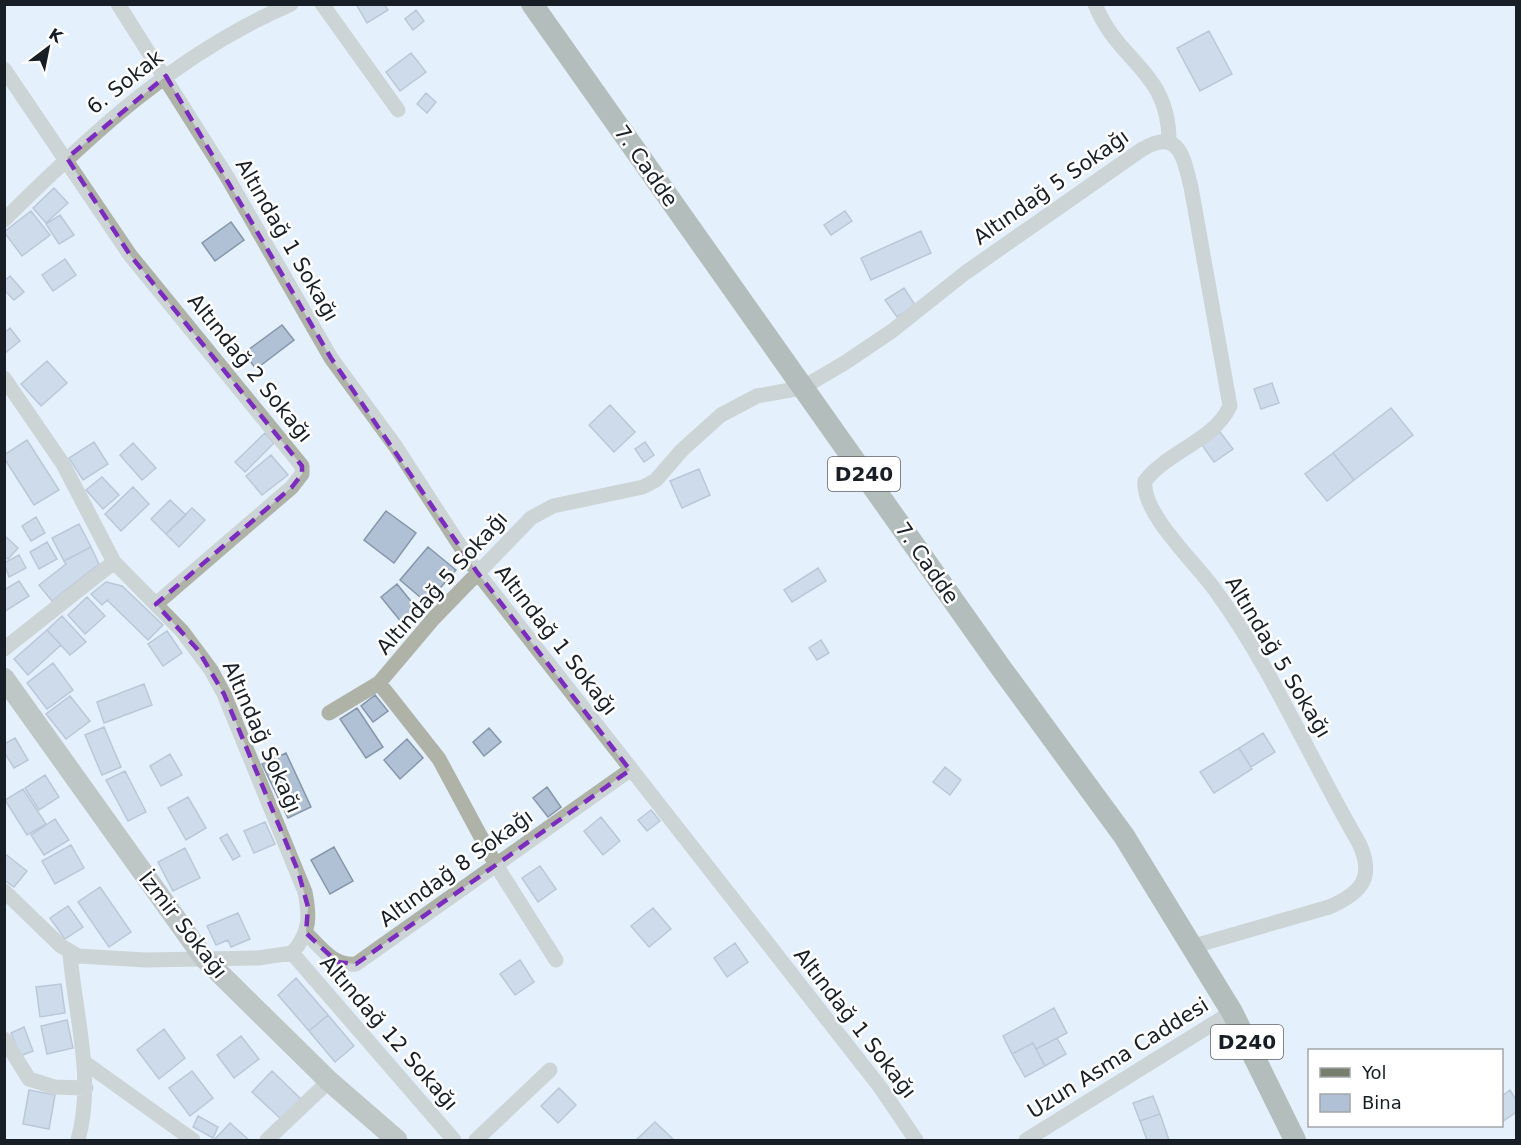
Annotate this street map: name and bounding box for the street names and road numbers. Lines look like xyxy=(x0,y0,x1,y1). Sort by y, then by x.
street label: 6. Sokak xyxy=(82,44,168,119)
street label: 7. Cadde xyxy=(609,121,683,211)
street label: Altındağ 5 Sokağı xyxy=(969,124,1133,250)
street label: Altındağ 1 Sokağı xyxy=(231,154,343,326)
street label: Altındağ 2 Sokağı xyxy=(183,289,317,447)
road number: D240 xyxy=(828,457,900,491)
street label: Altındağ 5 Sokağı xyxy=(372,507,512,659)
street label: 7. Cadde xyxy=(890,518,964,608)
street label: Altındağ 1 Sokağı xyxy=(490,560,622,720)
street label: Altındağ 5 Sokağı xyxy=(1220,572,1336,742)
street label: Altındağ Sokağı xyxy=(218,657,306,817)
street label: Altındağ 8 Sokağı xyxy=(375,804,537,932)
street label: İzmir Sokağı xyxy=(134,866,233,983)
street label: Altındağ 1 Sokağı xyxy=(789,943,921,1103)
street label: Altındağ 12 Sokağı xyxy=(315,951,463,1115)
street label: Uzun Asma Caddesi xyxy=(1023,992,1213,1124)
road number: D240 xyxy=(1211,1025,1283,1059)

